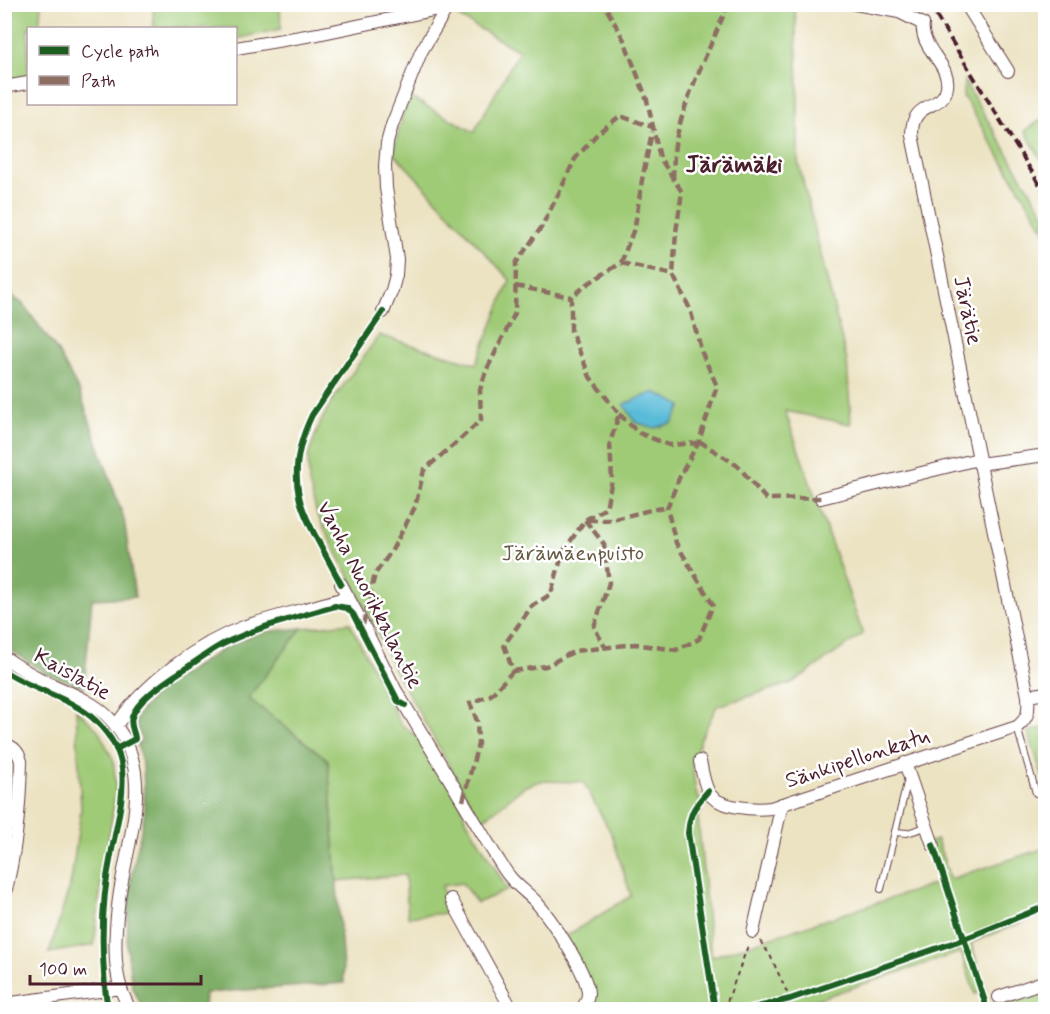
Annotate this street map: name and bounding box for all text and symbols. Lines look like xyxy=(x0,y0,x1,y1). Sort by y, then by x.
legend xyxy=(27,27,237,105)
text: Cycle path xyxy=(81,40,159,64)
text: Path xyxy=(81,70,116,94)
district label: Järämäki xyxy=(685,150,783,181)
street label: Järätie xyxy=(946,273,988,348)
street label: Vanha Nuorikkalantie xyxy=(310,496,429,694)
park label: Järämäenpuisto xyxy=(502,540,644,568)
street label: Kaislatie xyxy=(29,642,115,707)
street label: Sänkipellonkatu xyxy=(782,722,933,795)
scale bar xyxy=(30,948,201,986)
text: 100 m xyxy=(39,958,87,982)

